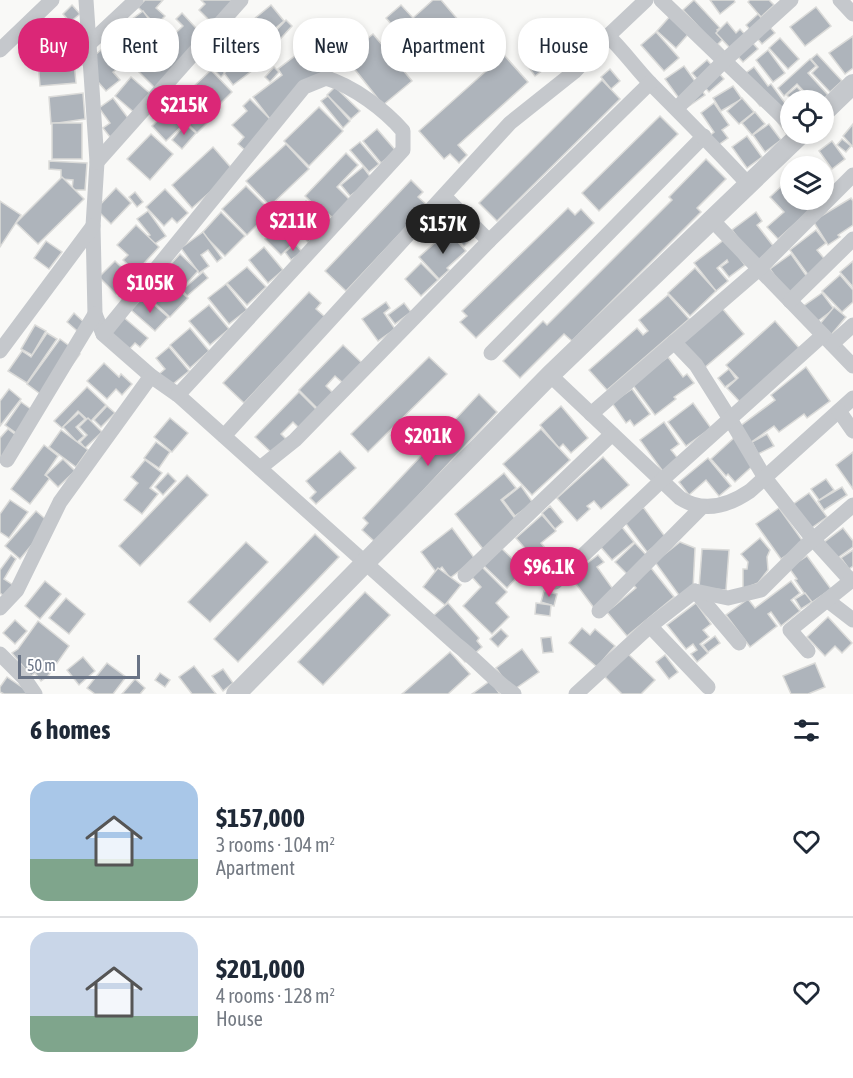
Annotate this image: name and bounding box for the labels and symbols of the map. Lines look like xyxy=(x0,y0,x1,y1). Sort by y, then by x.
pin: $215K xyxy=(142,85,226,136)
pin: $211K xyxy=(251,201,335,252)
pin: $157K xyxy=(401,204,485,255)
pin: $105K xyxy=(108,263,192,314)
pin: $201K xyxy=(386,416,470,467)
pin: $96.1K xyxy=(500,547,598,598)
scale bar xyxy=(18,652,140,680)

